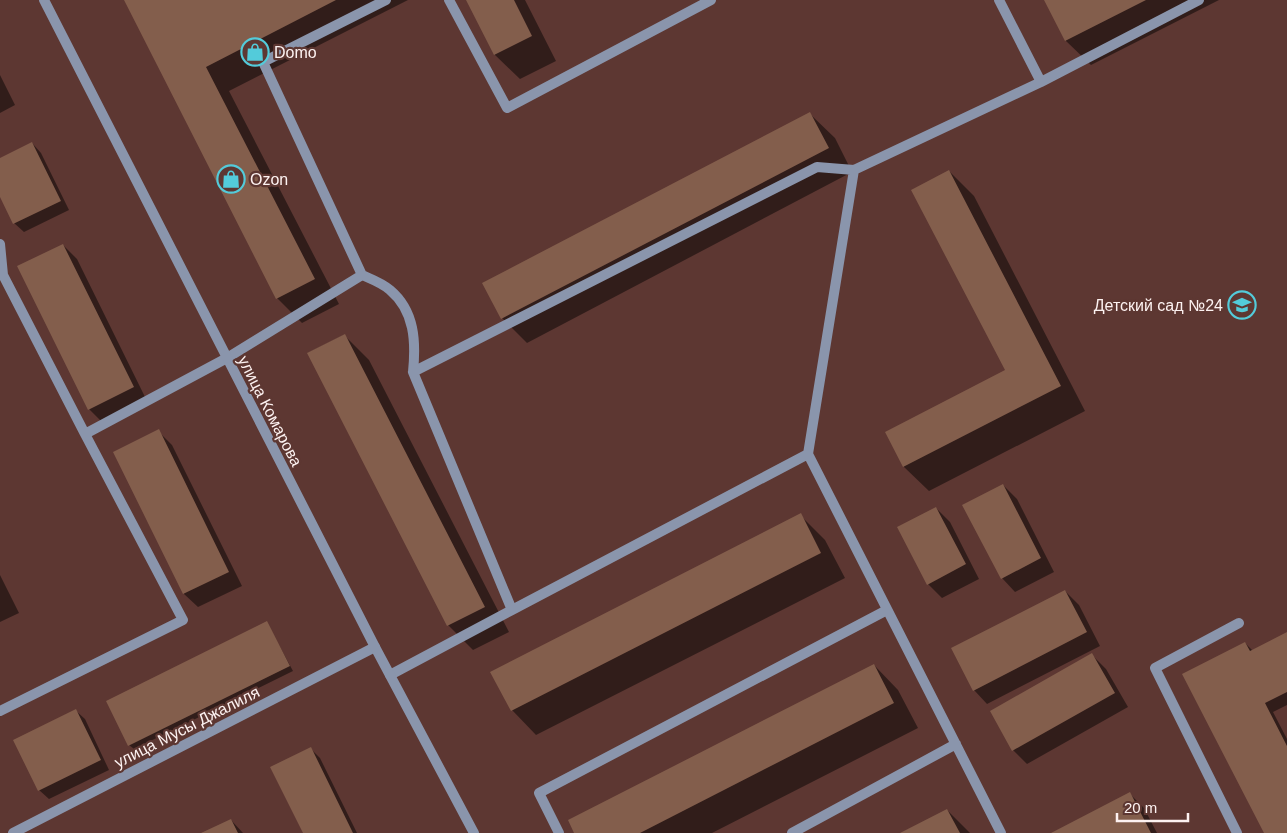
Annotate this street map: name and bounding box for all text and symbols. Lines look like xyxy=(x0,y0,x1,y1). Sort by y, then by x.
shop icon: Domo xyxy=(240,37,270,67)
place label: Domo xyxy=(274,44,317,61)
shop icon: Ozon xyxy=(216,164,246,194)
place label: Ozon xyxy=(250,171,288,188)
school or university icon: Детский сад №24 xyxy=(1227,290,1257,320)
place label: Детский сад №24 xyxy=(1094,297,1223,314)
street label: улица Комарова xyxy=(235,353,305,469)
street label: улица Мусы Джалиля xyxy=(112,683,262,771)
scale bar xyxy=(1117,790,1188,822)
text: 20 m xyxy=(1124,799,1157,816)

